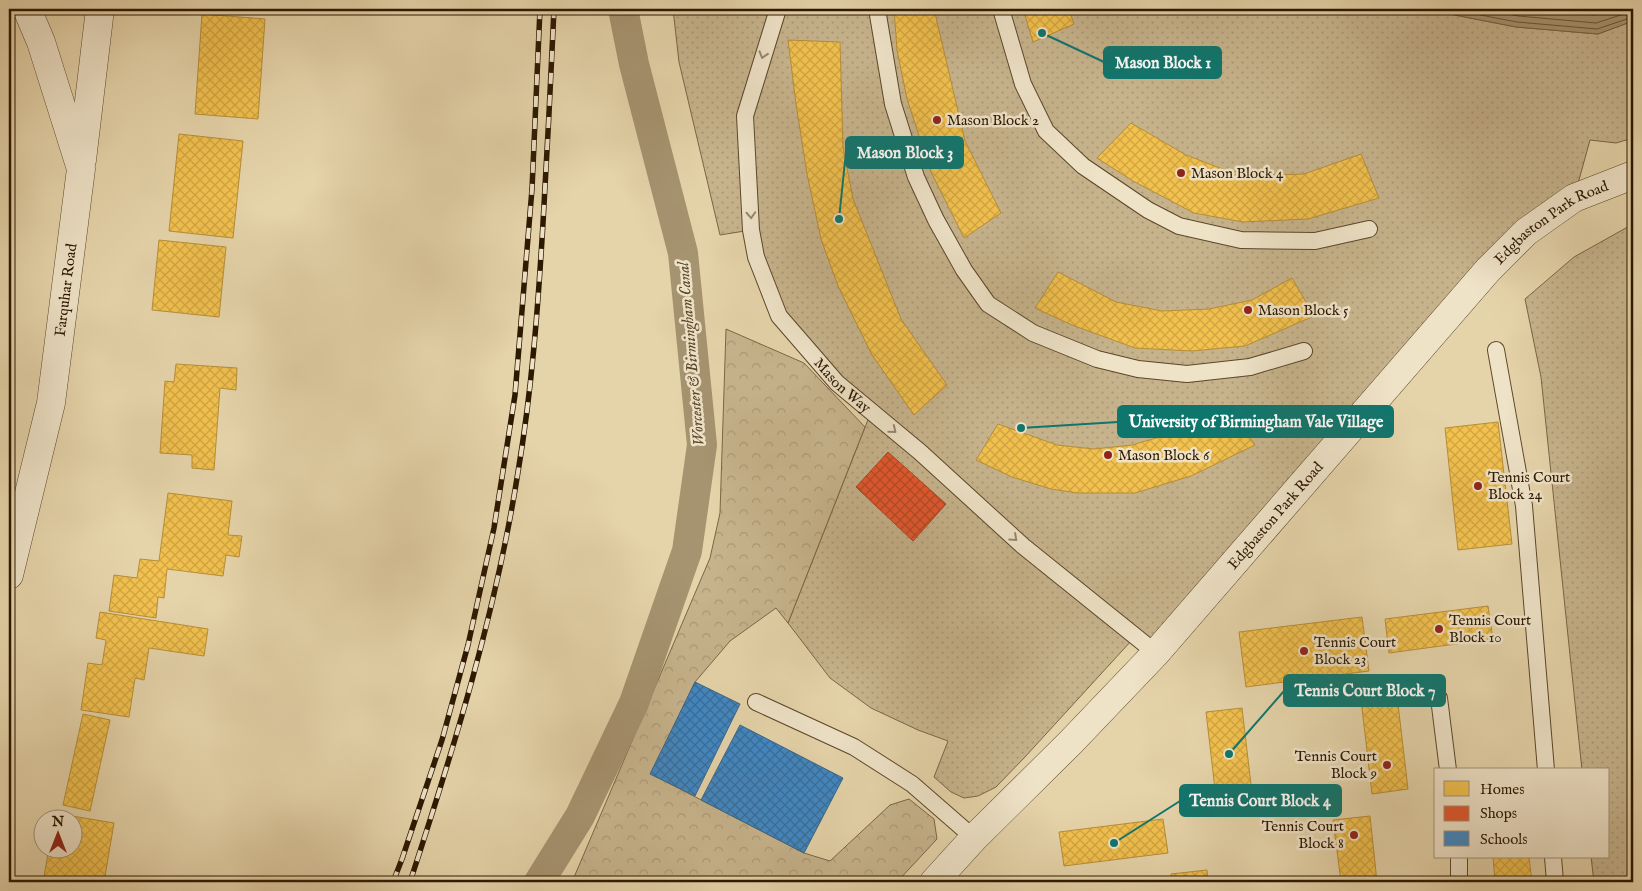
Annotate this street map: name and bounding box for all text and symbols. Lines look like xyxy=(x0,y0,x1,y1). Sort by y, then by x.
callout: Mason Block 1 xyxy=(1104,47,1221,78)
one-way arrow xyxy=(758,50,768,59)
text: Mason Block 1 xyxy=(1115,54,1211,74)
place label: Mason Block 2 xyxy=(947,111,1039,130)
marker: Mason Block 2 xyxy=(931,114,943,126)
callout: Mason Block 3 xyxy=(846,137,963,168)
text: Mason Block 3 xyxy=(857,144,953,164)
place label: Mason Block 4 xyxy=(1191,164,1284,183)
marker: Mason Block 4 xyxy=(1175,167,1187,179)
street label: Edgbaston Park Road xyxy=(1490,176,1612,268)
one-way arrow xyxy=(745,211,756,219)
street label: Farquhar Road xyxy=(50,241,81,338)
water label: Worcester & Birmingham Canal xyxy=(674,260,710,447)
place label: Mason Block 5 xyxy=(1258,301,1349,320)
marker: Mason Block 5 xyxy=(1242,304,1254,316)
street label: Mason Way xyxy=(810,354,876,417)
callout: University of Birmingham Vale Village xyxy=(1118,406,1393,437)
text: University of Birmingham Vale Village xyxy=(1128,413,1384,433)
one-way arrow xyxy=(887,424,896,432)
place label: Mason Block 6 xyxy=(1118,446,1210,465)
marker: Mason Block 6 xyxy=(1102,449,1114,461)
street label: Edgbaston Park Road xyxy=(1223,457,1328,573)
place label: Tennis Court Block 24 xyxy=(1488,468,1570,504)
marker: Tennis Court Block 24 xyxy=(1472,480,1484,492)
one-way arrow xyxy=(1008,532,1017,541)
place label: Tennis Court Block 10 xyxy=(1449,611,1531,647)
marker: Tennis Court Block 10 xyxy=(1433,623,1445,635)
place label: Tennis Court Block 23 xyxy=(1314,633,1396,669)
marker: Tennis Court Block 23 xyxy=(1298,645,1310,657)
callout: Tennis Court Block 7 xyxy=(1284,675,1445,706)
text: Tennis Court Block 7 xyxy=(1293,682,1436,702)
place label: Tennis Court Block 9 xyxy=(1295,747,1377,783)
marker: Tennis Court Block 9 xyxy=(1381,759,1393,771)
legend xyxy=(1434,768,1610,858)
text: Homes xyxy=(1480,780,1524,799)
callout: Tennis Court Block 4 xyxy=(1180,785,1341,816)
text: Tennis Court Block 4 xyxy=(1188,792,1332,812)
text: Shops xyxy=(1480,804,1517,823)
north arrow xyxy=(32,808,82,858)
text: N xyxy=(51,813,64,831)
place label: Tennis Court Block 8 xyxy=(1262,817,1344,853)
marker: Tennis Court Block 8 xyxy=(1348,829,1360,841)
text: Schools xyxy=(1480,830,1528,849)

